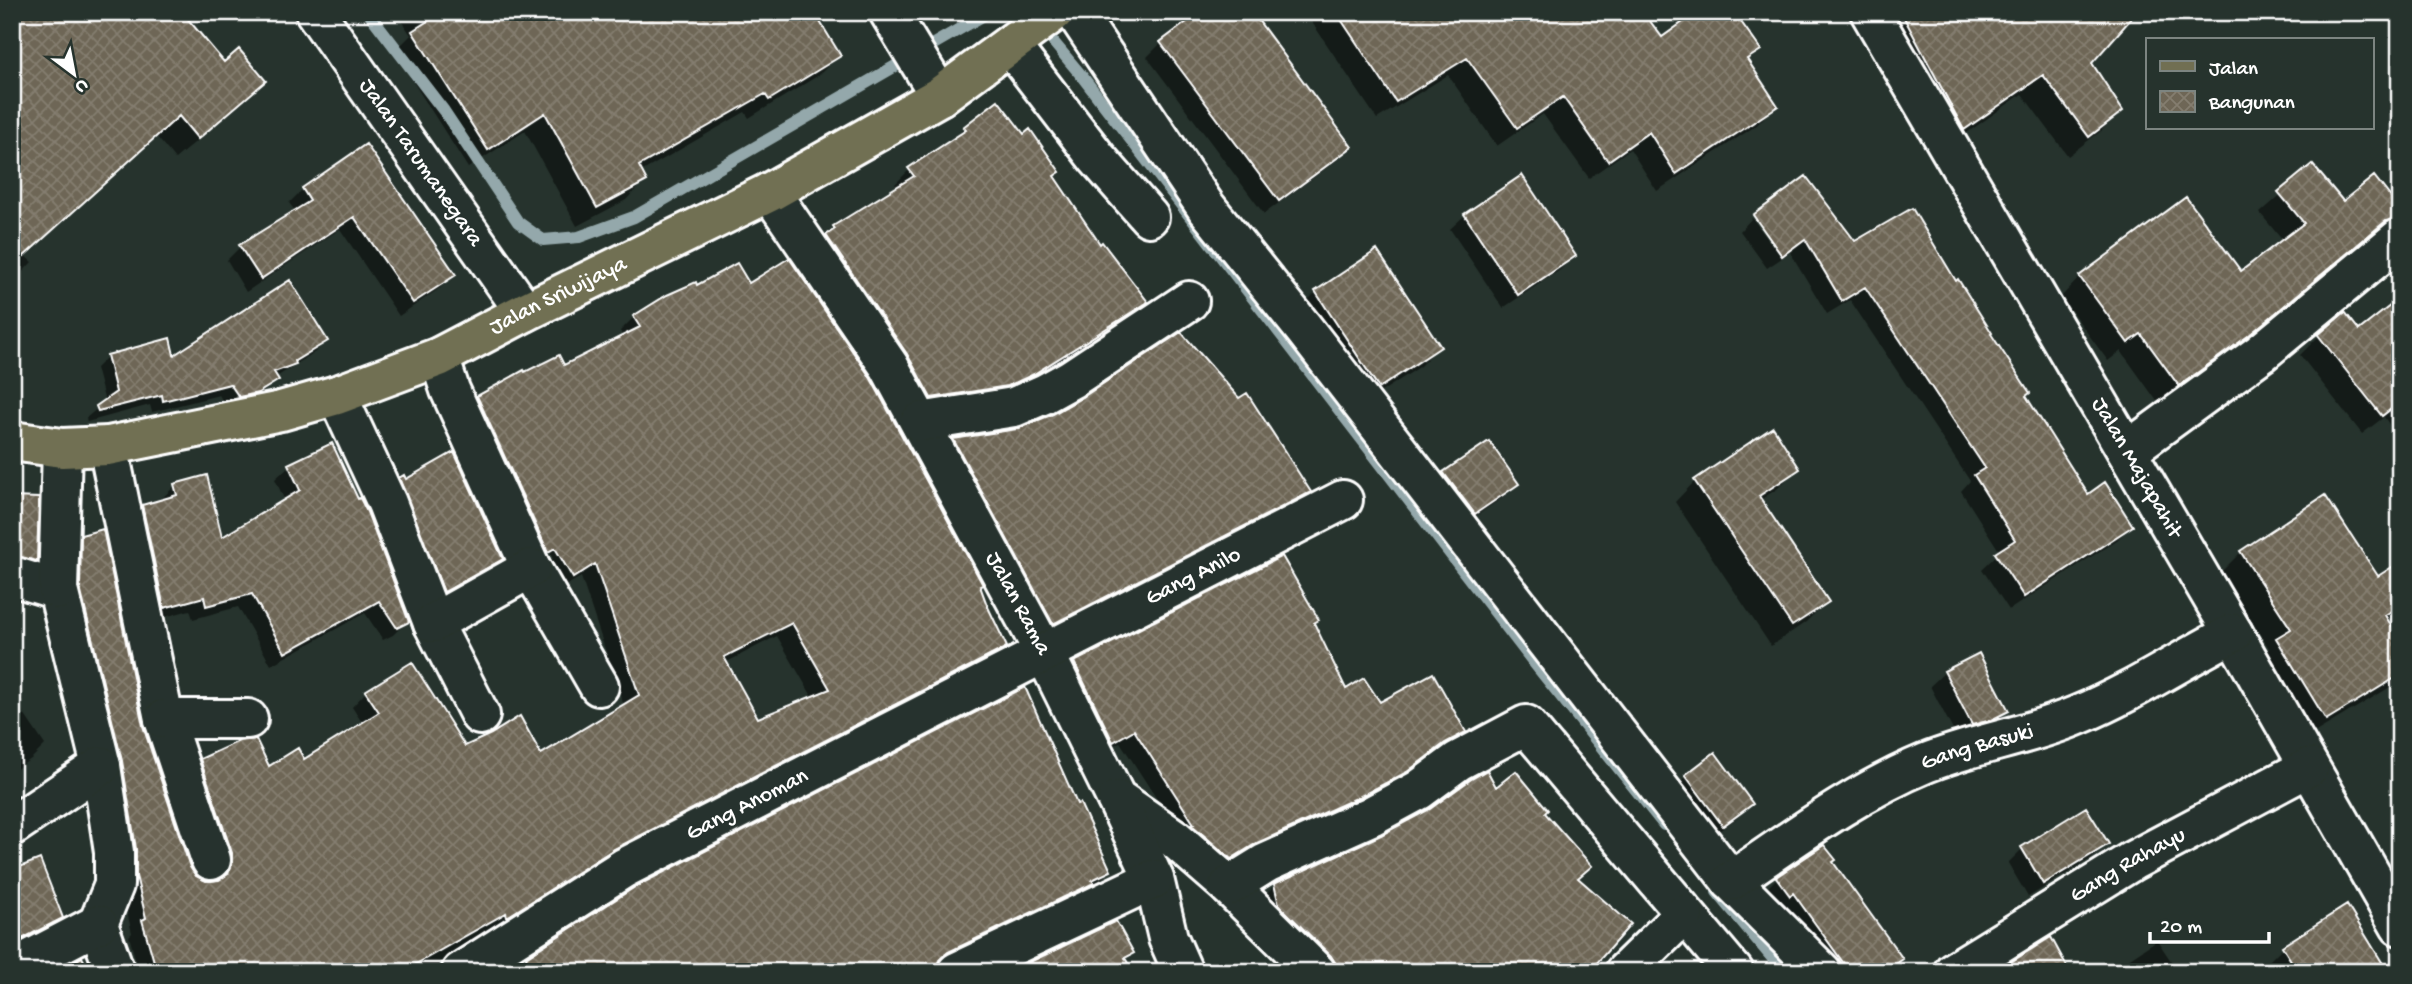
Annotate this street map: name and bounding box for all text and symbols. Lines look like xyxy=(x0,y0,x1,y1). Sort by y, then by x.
north arrow xyxy=(38,38,108,108)
legend xyxy=(2146,38,2374,130)
text: Jalan xyxy=(2209,58,2258,83)
text: U xyxy=(70,73,92,98)
street label: Jalan Tarumanegara xyxy=(353,74,489,253)
text: Bangunan xyxy=(2208,92,2295,117)
street label: Jalan Sriwijaya xyxy=(485,250,632,342)
street label: Jalan Majapahit xyxy=(2085,393,2189,544)
street label: Gang Anilo xyxy=(1141,541,1246,612)
street label: Jalan Rama xyxy=(979,547,1057,661)
street label: Gang Basuki xyxy=(1917,718,2037,777)
street label: Gang Anoman xyxy=(682,762,813,847)
street label: Gang Rahayu xyxy=(2065,821,2190,909)
scale bar xyxy=(2150,900,2268,944)
text: 20 m xyxy=(2160,916,2202,941)

